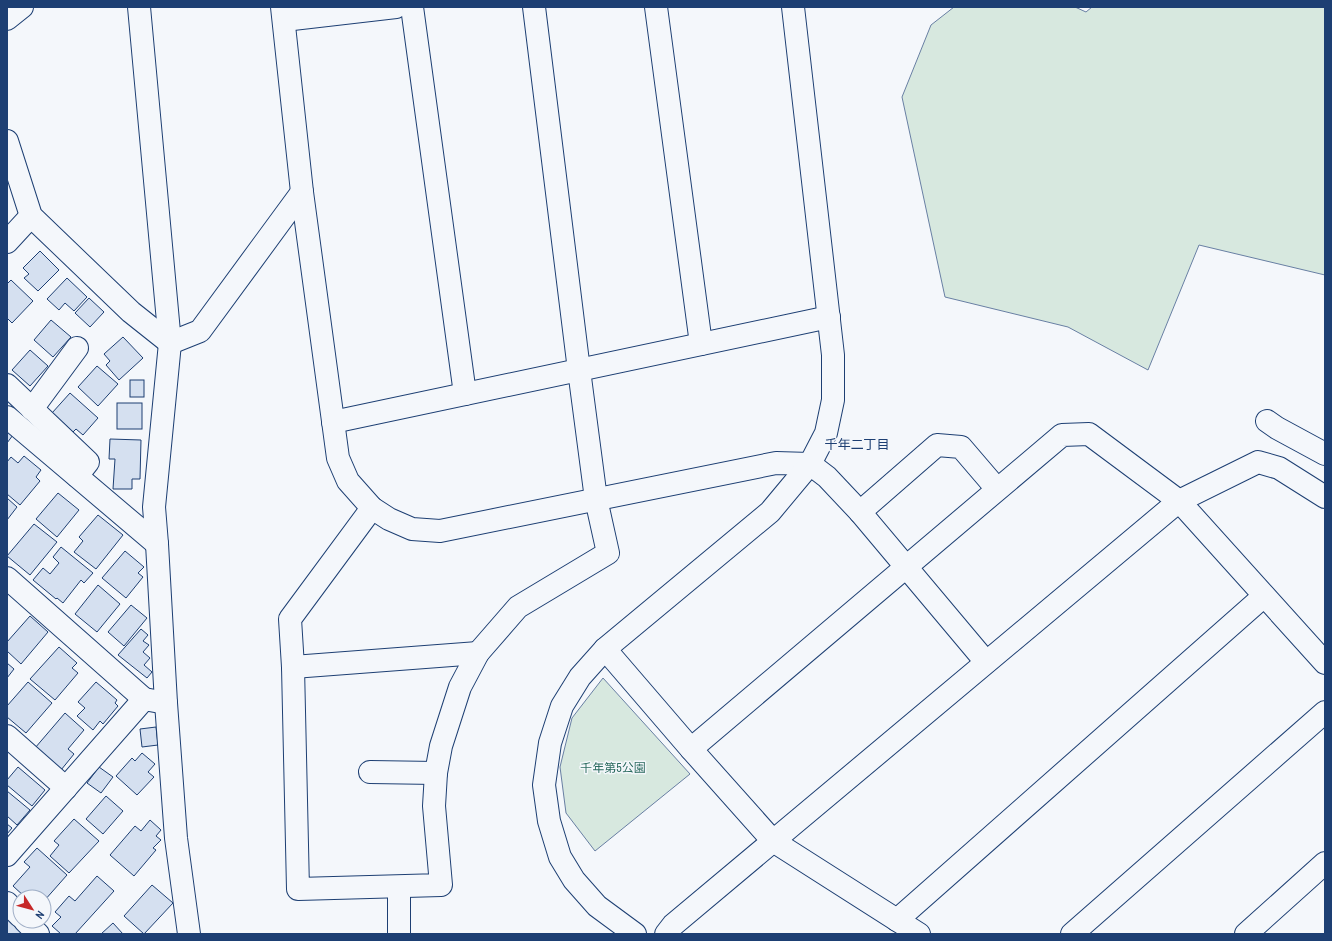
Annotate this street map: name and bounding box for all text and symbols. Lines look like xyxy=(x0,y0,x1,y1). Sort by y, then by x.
district label: 千年二丁目 xyxy=(824,436,890,453)
park label: 千年第5公園 xyxy=(580,760,646,776)
north arrow xyxy=(12,889,52,929)
text: N xyxy=(33,908,48,922)

